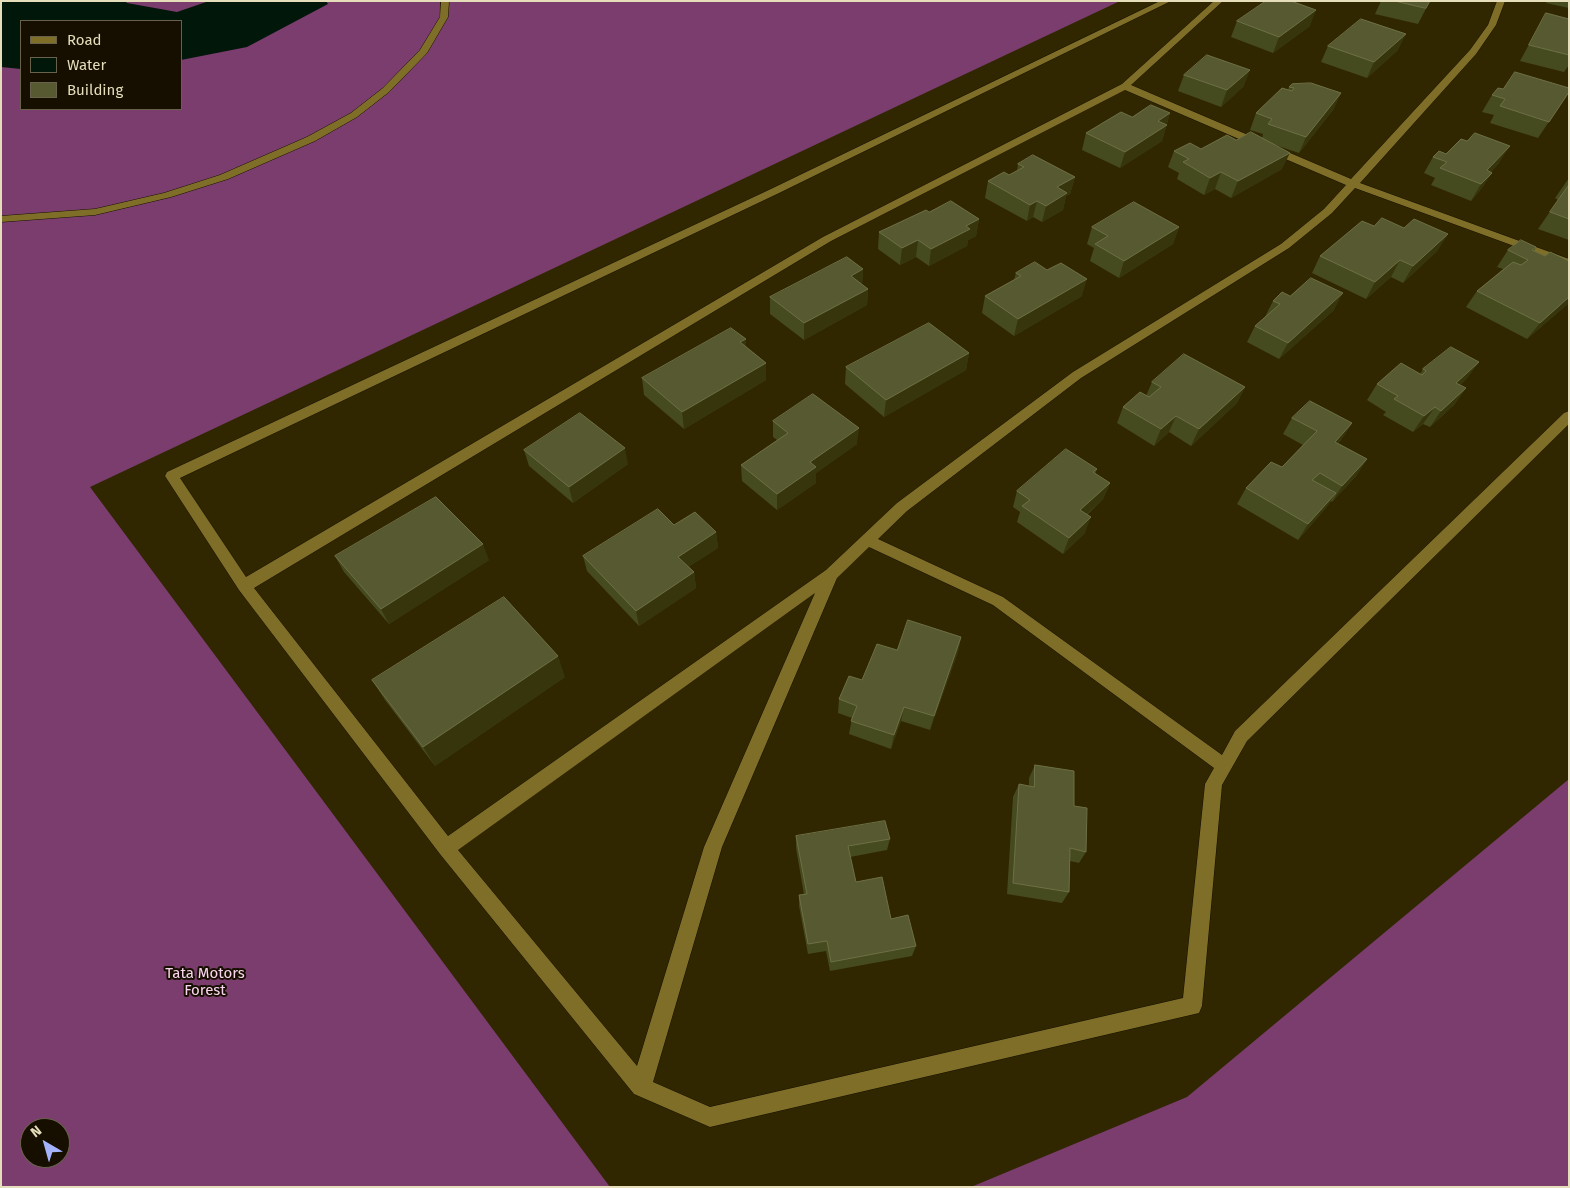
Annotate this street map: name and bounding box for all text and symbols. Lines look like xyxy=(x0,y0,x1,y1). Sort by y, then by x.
legend xyxy=(20,20,182,110)
text: Road xyxy=(67,31,102,49)
text: Water xyxy=(67,56,106,74)
text: Building xyxy=(67,81,123,99)
park label: Tata Motors Forest xyxy=(165,965,245,1000)
north arrow xyxy=(20,1118,70,1168)
text: N xyxy=(27,1122,45,1141)

